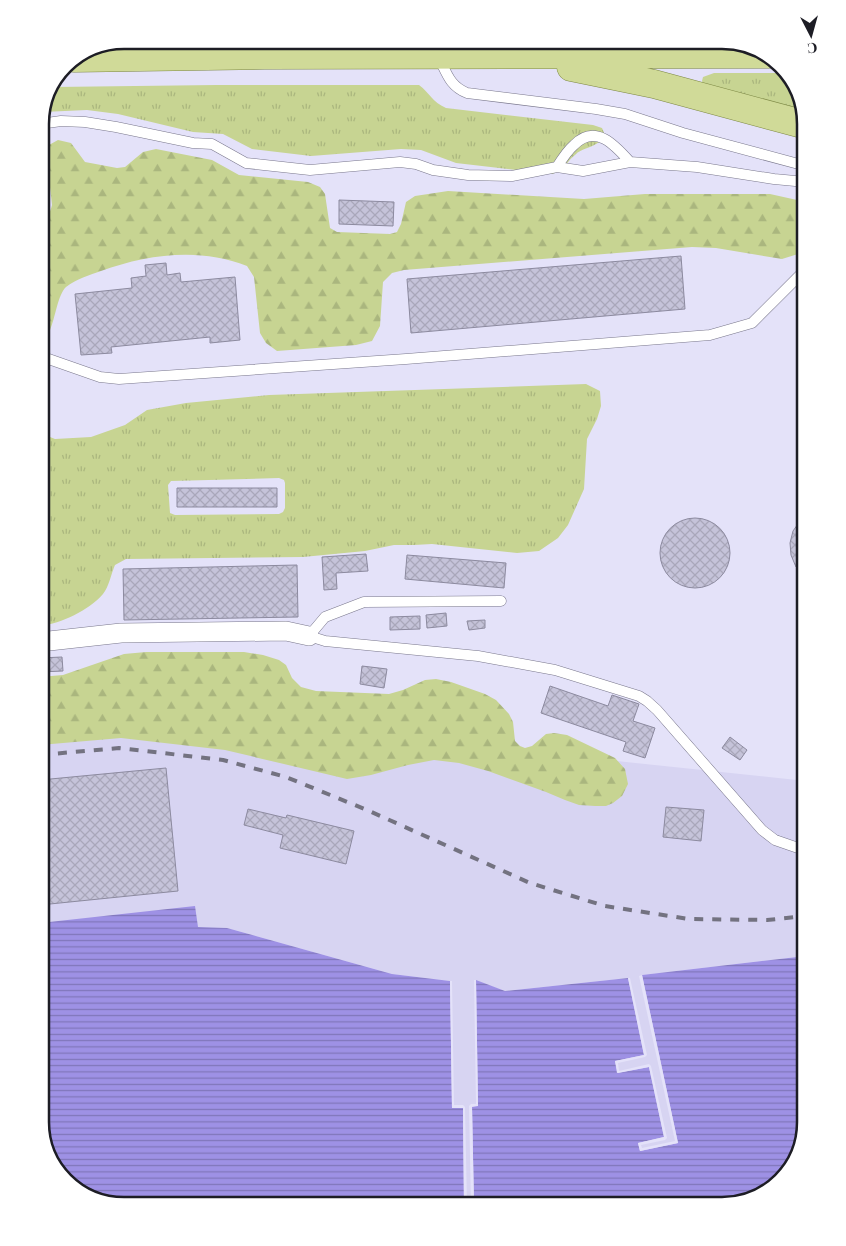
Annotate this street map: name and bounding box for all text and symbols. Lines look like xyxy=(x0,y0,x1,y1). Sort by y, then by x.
north arrow xyxy=(786,10,836,60)
text: С xyxy=(806,38,818,58)

